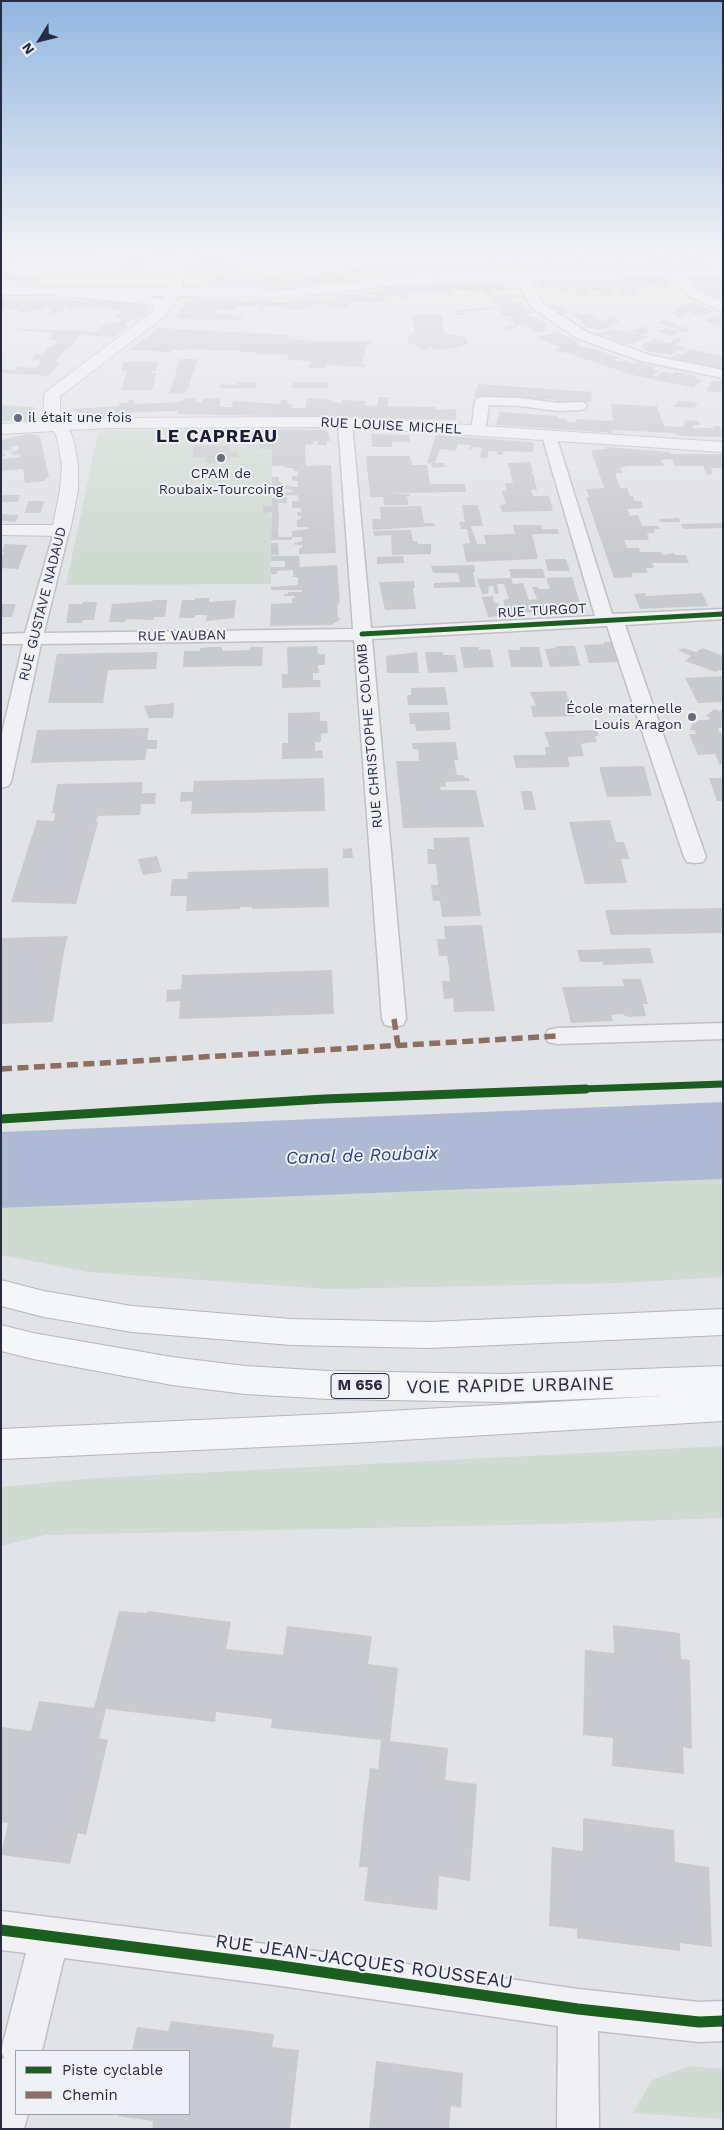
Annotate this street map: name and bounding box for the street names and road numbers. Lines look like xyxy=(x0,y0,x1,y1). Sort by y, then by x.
street label: RUE LOUISE MICHEL xyxy=(320,414,462,438)
street label: RUE GUSTAVE NADAUD xyxy=(16,525,70,683)
street label: RUE TURGOT xyxy=(497,600,587,622)
street label: RUE VAUBAN xyxy=(138,627,226,645)
street label: RUE CHRISTOPHE COLOMB xyxy=(354,643,386,829)
street label: VOIE RAPIDE URBAINE xyxy=(406,1373,614,1399)
road number: M 656 xyxy=(331,1374,389,1398)
street label: RUE JEAN-JACQUES ROUSSEAU xyxy=(214,1930,514,1994)

